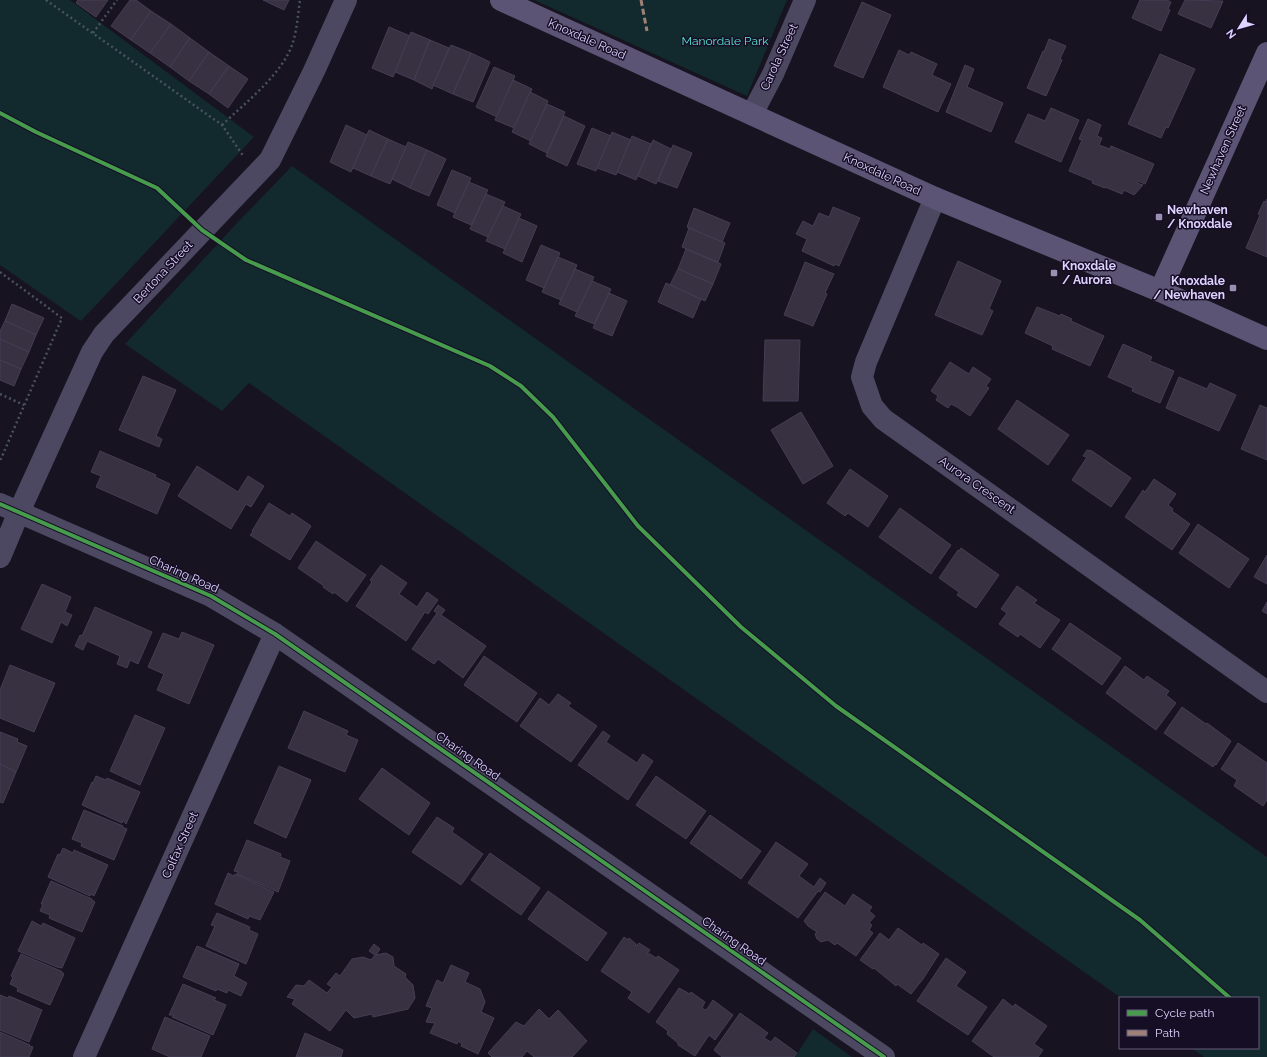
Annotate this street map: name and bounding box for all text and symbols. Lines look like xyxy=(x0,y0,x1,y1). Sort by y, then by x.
north arrow xyxy=(1219,8,1259,48)
street label: Knoxdale Road xyxy=(546,16,628,62)
street label: Carola Street xyxy=(757,21,801,93)
text: N xyxy=(1224,26,1239,41)
park label: Manordale Park xyxy=(681,34,769,48)
street label: Newhaven Street xyxy=(1197,103,1249,197)
street label: Knoxdale Road xyxy=(841,150,923,198)
place label: Newhaven / Knoxdale xyxy=(1167,203,1232,231)
marker: Newhaven / Knoxdale xyxy=(1154,212,1164,222)
street label: Bertona Street xyxy=(131,238,195,306)
place label: Knoxdale / Aurora xyxy=(1062,259,1116,287)
marker: Knoxdale / Aurora xyxy=(1049,268,1059,278)
place label: Knoxdale / Newhaven xyxy=(1153,274,1225,302)
marker: Knoxdale / Newhaven xyxy=(1228,283,1238,293)
street label: Aurora Crescent xyxy=(936,454,1018,516)
street label: Charing Road xyxy=(147,552,221,596)
street label: Charing Road xyxy=(433,729,503,783)
street label: Colfax Street xyxy=(159,809,201,881)
street label: Charing Road xyxy=(699,914,769,968)
legend xyxy=(1119,997,1259,1049)
text: Cycle path xyxy=(1155,1006,1214,1020)
text: Path xyxy=(1155,1026,1180,1040)

